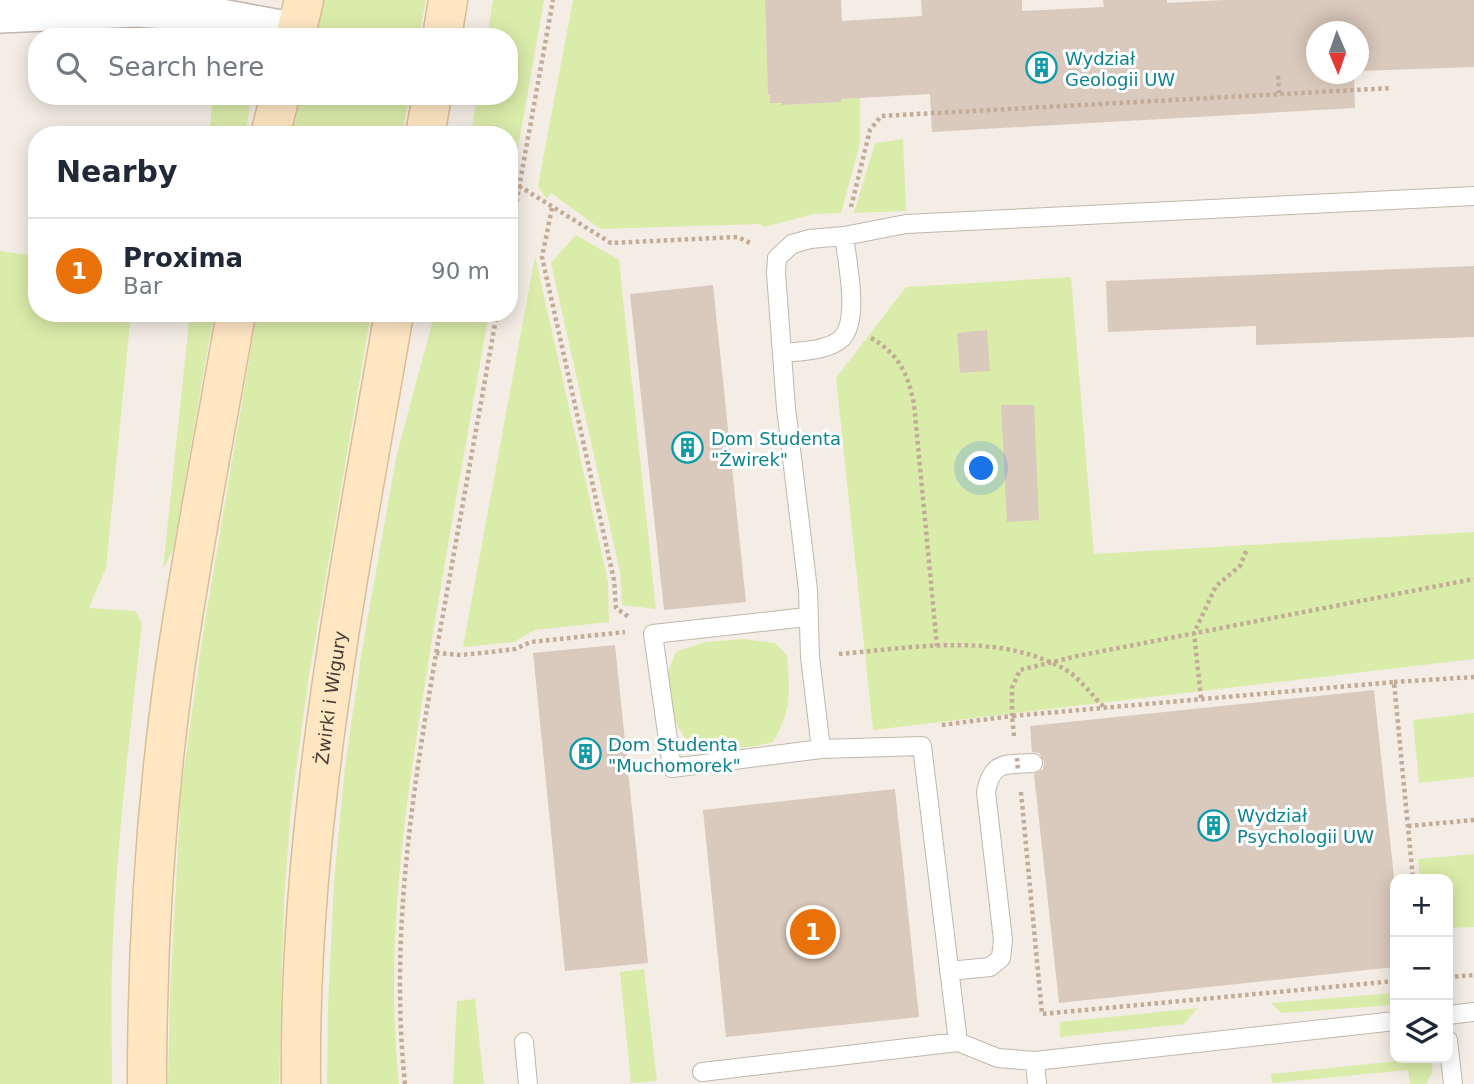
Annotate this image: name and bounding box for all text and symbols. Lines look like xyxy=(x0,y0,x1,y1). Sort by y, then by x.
north arrow xyxy=(1306,21,1369,84)
search box xyxy=(28,28,518,105)
icon: search xyxy=(52,48,90,86)
place label: Wydział Geologii UW xyxy=(1065,48,1175,90)
building icon: Wydział Geologii UW xyxy=(1025,51,1059,85)
text: Search here xyxy=(108,52,264,82)
text: Nearby xyxy=(56,154,178,189)
text: Proxima xyxy=(123,243,243,273)
text: 1 xyxy=(71,258,87,284)
text: 90 m xyxy=(431,258,490,284)
text: Bar xyxy=(123,273,162,299)
place label: Dom Studenta "Żwirek" xyxy=(711,428,841,470)
building icon: Dom Studenta "Żwirek" xyxy=(671,431,705,465)
your location xyxy=(964,451,998,485)
street label: Żwirki i Wigury xyxy=(311,629,350,766)
place label: Dom Studenta "Muchomorek" xyxy=(608,734,741,776)
building icon: Dom Studenta "Muchomorek" xyxy=(568,737,602,771)
place label: Wydział Psychologii UW xyxy=(1237,805,1374,847)
building icon: Wydział Psychologii UW xyxy=(1197,808,1231,842)
map controls xyxy=(1390,874,1453,1063)
button: + xyxy=(1390,874,1453,937)
pin: 1 xyxy=(790,906,836,958)
button: − xyxy=(1390,937,1453,1000)
button: layers xyxy=(1390,1000,1453,1063)

